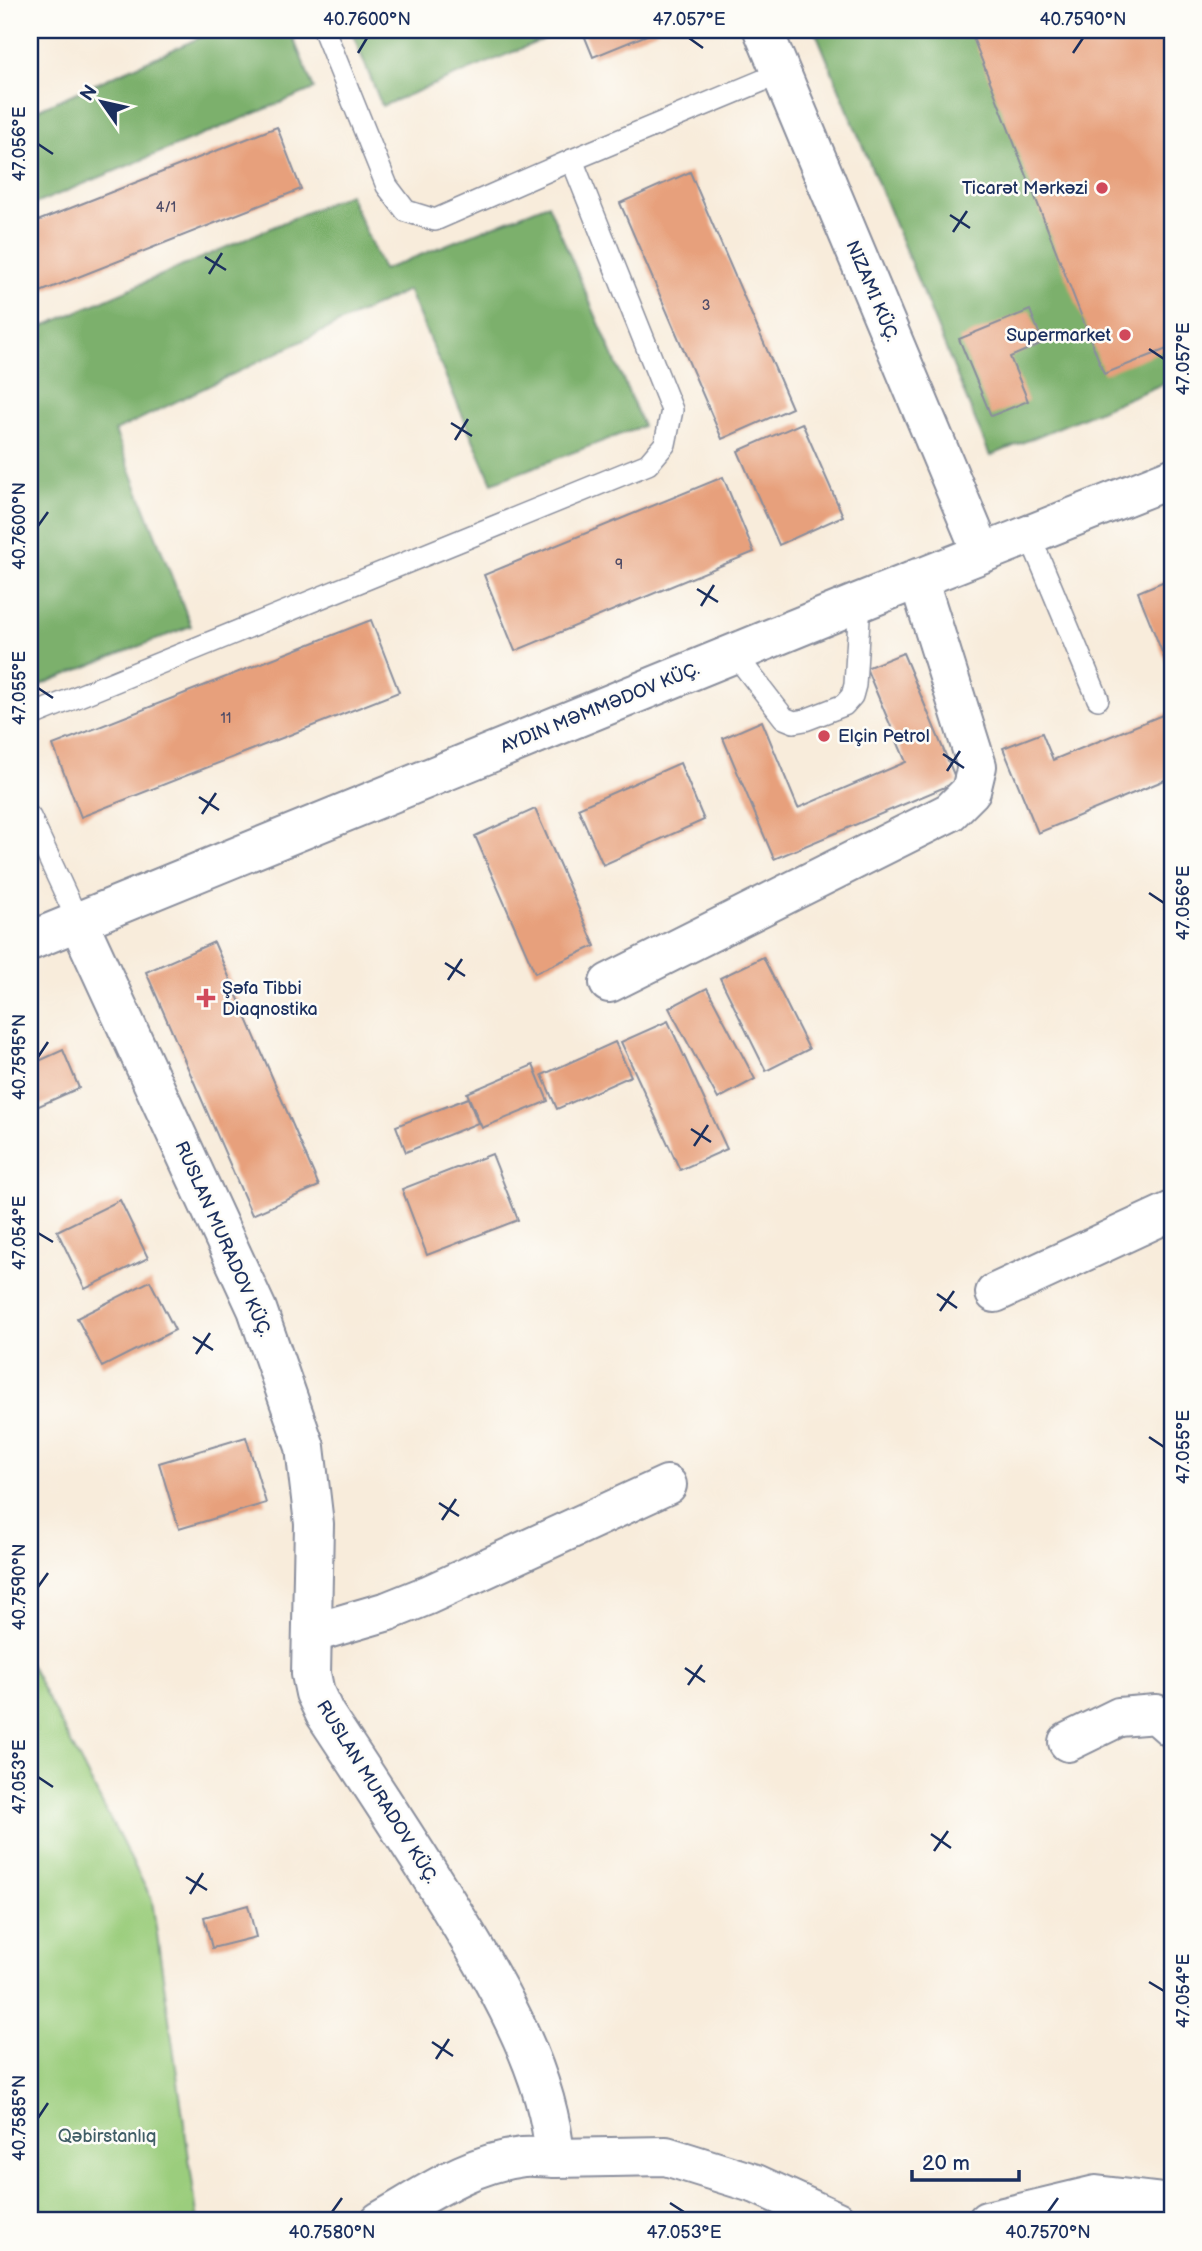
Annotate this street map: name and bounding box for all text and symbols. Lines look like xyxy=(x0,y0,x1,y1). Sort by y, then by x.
text: 40.7600°N xyxy=(323,9,411,30)
text: 47.057°E xyxy=(652,9,726,30)
text: 40.7590°N xyxy=(1039,9,1127,30)
north arrow xyxy=(66,66,136,136)
text: N xyxy=(76,81,103,106)
text: 47.056°E xyxy=(9,106,30,182)
place label: Ticarət Mərkəzi xyxy=(962,178,1088,199)
marker: Ticarət Mərkəzi xyxy=(1094,180,1110,196)
house number: 4/1 xyxy=(156,199,176,216)
street label: NIZAMI KÜÇ. xyxy=(841,237,904,345)
house number: 3 xyxy=(702,297,710,314)
text: 47.057°E xyxy=(1173,322,1194,396)
place label: Supermarket xyxy=(1006,325,1111,346)
marker: Supermarket xyxy=(1117,327,1133,343)
text: 40.7600°N xyxy=(9,482,30,570)
house number: 9 xyxy=(615,556,623,573)
text: 47.055°E xyxy=(9,651,30,725)
street label: AYDIN MƏMMƏDOV KÜÇ. xyxy=(497,657,703,758)
house number: 11 xyxy=(221,710,231,727)
place label: Elçin Petrol xyxy=(838,726,930,747)
marker: Elçin Petrol xyxy=(816,728,832,744)
text: 47.056°E xyxy=(1173,865,1194,941)
place label: Şəfa Tibbi Diaqnostika xyxy=(222,978,318,1020)
marker: Şəfa Tibbi Diaqnostika xyxy=(196,988,216,1008)
text: 40.7595°N xyxy=(9,1014,30,1100)
street label: RUSLAN MURADOV KÜÇ. xyxy=(170,1138,277,1340)
text: 47.054°E xyxy=(9,1196,30,1270)
text: 47.055°E xyxy=(1173,1410,1194,1484)
text: 40.7590°N xyxy=(9,1543,30,1631)
street label: RUSLAN MURADOV KÜÇ. xyxy=(312,1696,443,1887)
text: 47.053°E xyxy=(9,1739,30,1815)
text: 47.054°E xyxy=(1173,1954,1194,2028)
text: 40.7585°N xyxy=(9,2075,30,2161)
park label: Qəbirstanlıq xyxy=(58,2126,156,2147)
scale bar xyxy=(912,2139,1018,2183)
text: 20 m xyxy=(922,2151,970,2176)
text: 40.7580°N xyxy=(288,2222,376,2243)
text: 47.053°E xyxy=(646,2222,722,2243)
text: 40.7570°N xyxy=(1005,2222,1091,2243)

